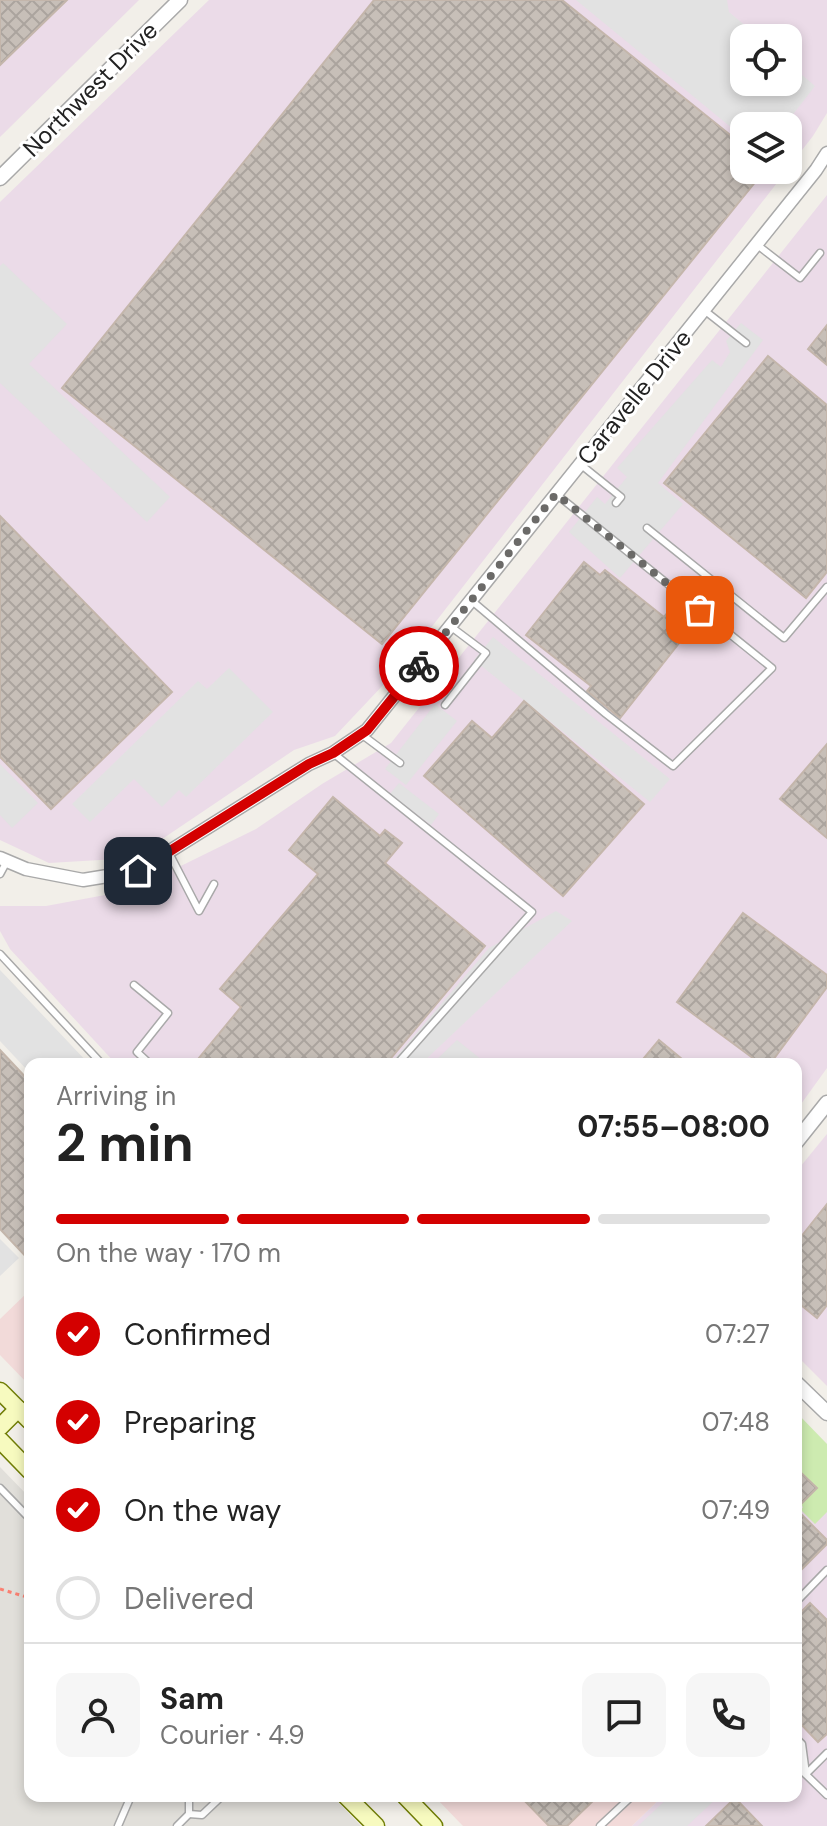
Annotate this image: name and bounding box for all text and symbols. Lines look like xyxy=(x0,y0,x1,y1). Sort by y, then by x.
street label: Northwest Drive xyxy=(16,15,164,163)
map controls xyxy=(730,24,802,184)
button: locate xyxy=(730,24,802,96)
button: layers xyxy=(730,112,802,184)
street label: Caravelle Drive xyxy=(570,323,698,471)
pin xyxy=(666,576,734,644)
icon: bag xyxy=(678,588,722,632)
courier xyxy=(379,626,459,706)
icon: bike xyxy=(397,644,441,688)
pin xyxy=(104,837,172,905)
icon: home xyxy=(116,849,160,893)
text: Arriving in xyxy=(56,1079,176,1113)
text: 07:55–08:00 xyxy=(577,1107,770,1146)
text: 2 min xyxy=(56,1109,194,1177)
text: On the way · 170 m xyxy=(56,1236,281,1270)
icon: check xyxy=(56,1312,100,1356)
text: Confirmed xyxy=(124,1315,271,1354)
text: 07:27 xyxy=(705,1317,770,1351)
icon: check xyxy=(56,1400,100,1444)
text: Preparing xyxy=(124,1403,256,1442)
text: 07:48 xyxy=(702,1405,770,1439)
icon: check xyxy=(56,1488,100,1532)
text: On the way xyxy=(124,1491,281,1530)
text: 07:49 xyxy=(701,1493,770,1527)
text: Delivered xyxy=(124,1579,254,1618)
button: person xyxy=(56,1673,140,1757)
button: chat xyxy=(582,1673,666,1757)
button: phone xyxy=(686,1673,770,1757)
text: Sam xyxy=(160,1679,224,1718)
text: Courier · 4.9 xyxy=(160,1718,305,1752)

